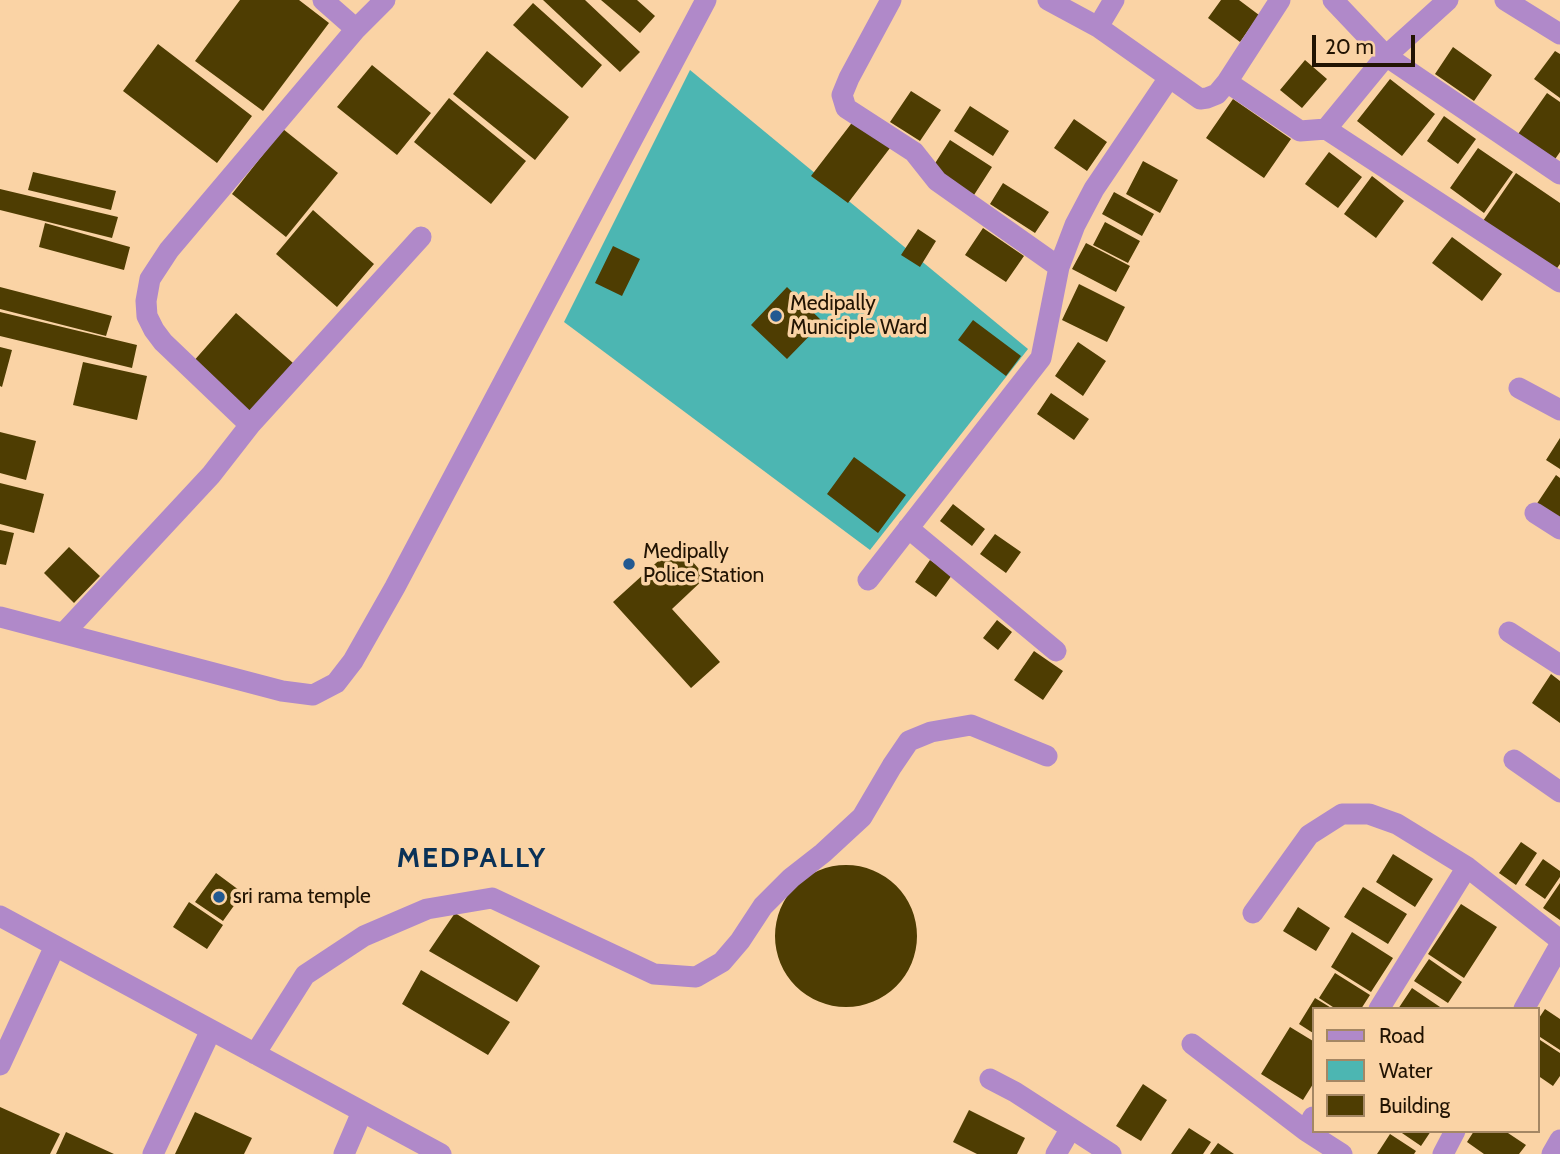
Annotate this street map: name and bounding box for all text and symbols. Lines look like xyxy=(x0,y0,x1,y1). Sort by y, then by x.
scale bar xyxy=(1315,21,1418,65)
text: 20 m xyxy=(1325,34,1374,59)
place label: Medipally Municiple Ward xyxy=(790,291,927,341)
marker: Medipally Municiple Ward xyxy=(768,308,784,324)
place label: Medipally Police Station xyxy=(643,539,764,589)
marker: Medipally Police Station xyxy=(621,556,637,572)
district label: MEDPALLY xyxy=(398,842,546,876)
place label: sri rama temple xyxy=(233,884,371,910)
marker: sri rama temple xyxy=(211,889,227,905)
legend xyxy=(1312,1007,1539,1133)
text: Road xyxy=(1379,1023,1425,1048)
text: Water xyxy=(1379,1058,1432,1083)
text: Building xyxy=(1379,1093,1450,1118)

